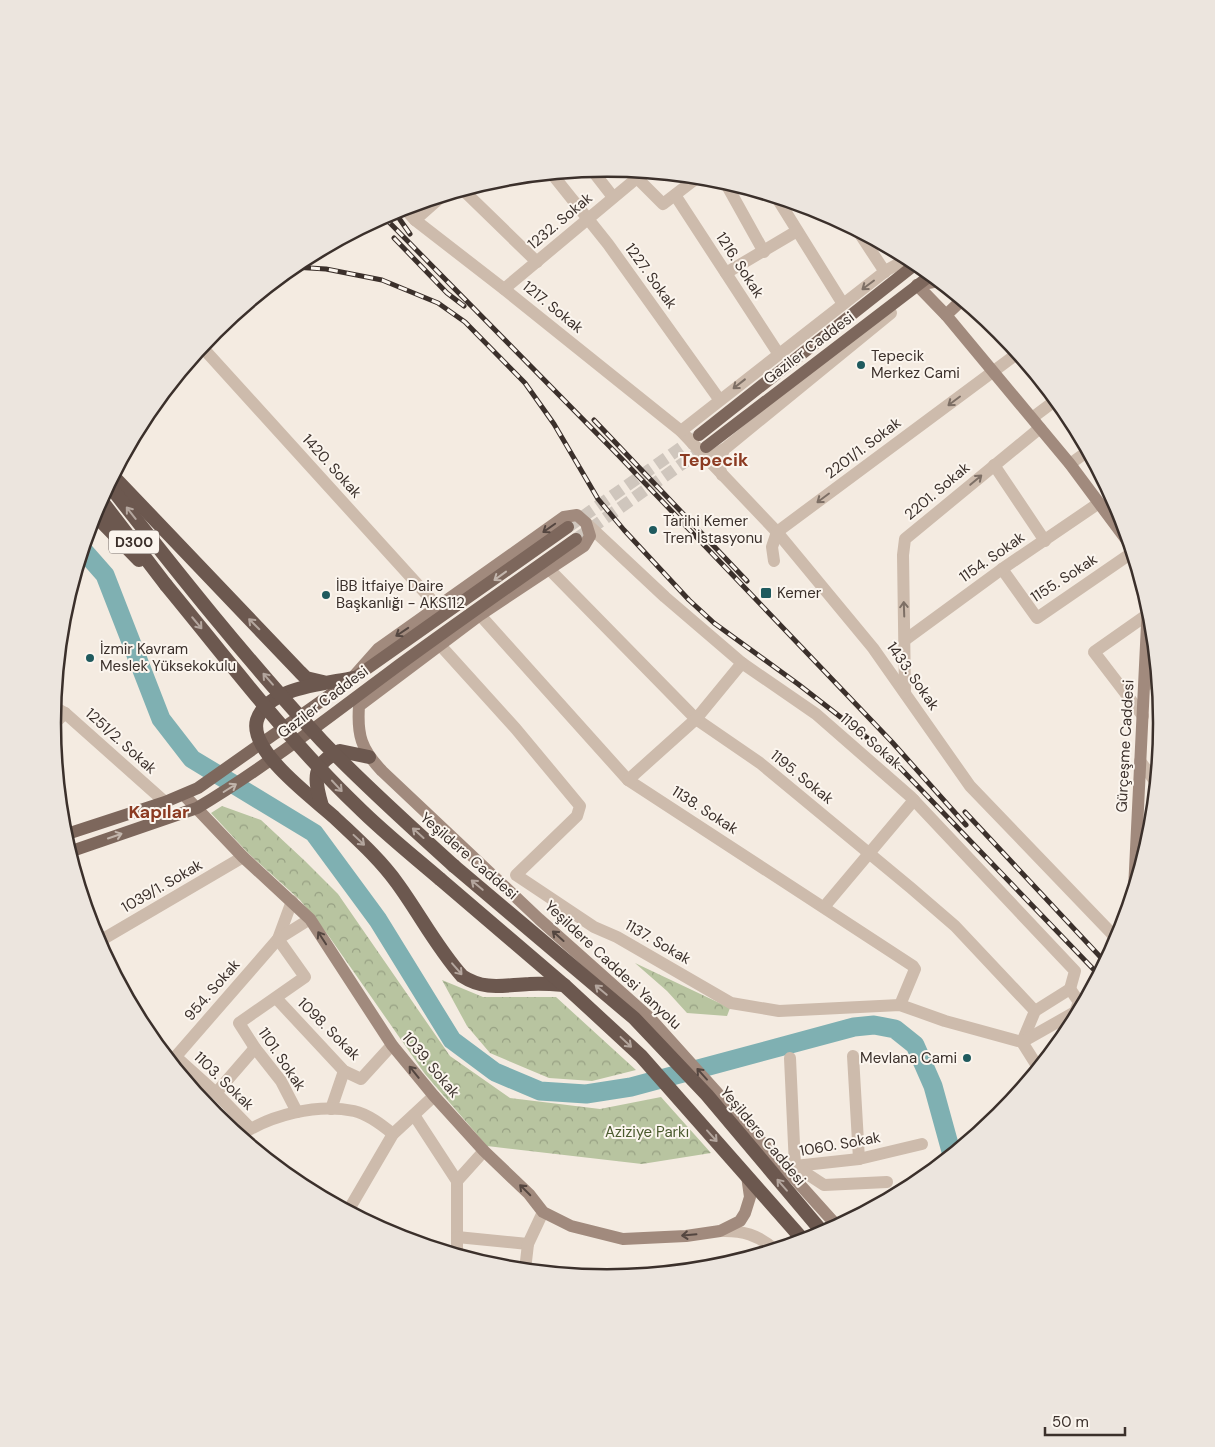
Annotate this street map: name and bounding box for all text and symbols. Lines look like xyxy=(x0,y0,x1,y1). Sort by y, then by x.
street label: 1232. Sokak xyxy=(523,188,597,254)
street label: 1216. Sokak xyxy=(711,228,769,302)
street label: 1227. Sokak xyxy=(620,239,682,313)
street label: 1217. Sokak xyxy=(518,276,588,338)
one-way arrow xyxy=(862,279,875,290)
street label: Gaziler Caddesi xyxy=(760,307,858,389)
place label: Tepecik Merkez Cami xyxy=(871,346,960,383)
marker: Tepecik Merkez Cami xyxy=(855,359,867,371)
one-way arrow xyxy=(733,378,746,389)
one-way arrow xyxy=(947,396,961,406)
street label: 2201/1. Sokak xyxy=(821,413,905,483)
street label: 1420. Sokak xyxy=(298,430,366,503)
district label: Tepecik xyxy=(680,448,749,472)
street label: 2201. Sokak xyxy=(900,457,974,524)
one-way arrow xyxy=(969,475,982,486)
one-way arrow xyxy=(817,492,830,503)
one-way arrow xyxy=(125,507,136,520)
place label: Tarihi Kemer Tren İstasyonu xyxy=(663,511,763,548)
one-way arrow xyxy=(542,523,556,533)
marker: Tarihi Kemer Tren İstasyonu xyxy=(647,524,659,536)
street label: 1154. Sokak xyxy=(955,527,1029,587)
road number: D300 xyxy=(109,530,159,554)
street label: 1155. Sokak xyxy=(1027,549,1101,607)
one-way arrow xyxy=(493,571,507,581)
place label: İBB İtfaiye Daire Başkanlığı - AKS112 xyxy=(336,576,465,613)
place label: Kemer xyxy=(777,583,822,603)
marker: Kemer xyxy=(759,586,773,600)
marker: İBB İtfaiye Daire Başkanlığı - AKS112 xyxy=(320,589,332,601)
one-way arrow xyxy=(900,602,909,618)
one-way arrow xyxy=(191,616,202,629)
one-way arrow xyxy=(247,618,260,630)
one-way arrow xyxy=(395,627,409,637)
street label: 1433. Sokak xyxy=(882,638,944,715)
place label: İzmir Kavram Meslek Yüksekokulu xyxy=(100,639,236,676)
marker: İzmir Kavram Meslek Yüksekokulu xyxy=(84,652,96,664)
street label: Gaziler Caddesi xyxy=(274,661,372,743)
one-way arrow xyxy=(262,673,273,686)
street label: Gürçeşme Caddesi xyxy=(1112,679,1138,813)
street label: 1251/2. Sokak xyxy=(81,704,161,779)
street label: 1196. Sokak xyxy=(836,709,906,774)
street label: 1195. Sokak xyxy=(766,745,838,809)
one-way arrow xyxy=(331,779,343,792)
street label: 1138. Sokak xyxy=(668,781,742,839)
one-way arrow xyxy=(222,782,236,792)
district label: Kapılar xyxy=(129,800,189,824)
street label: Yeşildere Caddesi xyxy=(416,808,522,904)
one-way arrow xyxy=(411,827,424,839)
one-way arrow xyxy=(107,831,123,840)
one-way arrow xyxy=(353,834,365,846)
street label: 1039/1. Sokak xyxy=(118,855,207,917)
one-way arrow xyxy=(470,879,483,891)
street label: Yeşildere Caddesi Yanyolu xyxy=(540,896,686,1034)
street label: 1137. Sokak xyxy=(621,915,695,969)
one-way arrow xyxy=(551,930,564,942)
one-way arrow xyxy=(317,931,327,945)
street label: 954. Sokak xyxy=(180,955,245,1025)
one-way arrow xyxy=(451,963,463,976)
one-way arrow xyxy=(595,984,608,995)
street label: 1098. Sokak xyxy=(293,993,365,1065)
street label: 1101. Sokak xyxy=(254,1024,311,1095)
street label: 1039. Sokak xyxy=(398,1028,465,1102)
one-way arrow xyxy=(619,1036,632,1048)
street label: 1103. Sokak xyxy=(190,1047,259,1115)
place label: Mevlana Cami xyxy=(860,1048,957,1068)
marker: Mevlana Cami xyxy=(961,1052,973,1064)
one-way arrow xyxy=(408,1066,419,1079)
one-way arrow xyxy=(696,1067,708,1080)
street label: Yeşildere Caddesi xyxy=(716,1082,810,1190)
park label: Aziziye Parkı xyxy=(605,1122,689,1142)
street label: 1060. Sokak xyxy=(798,1127,882,1161)
one-way arrow xyxy=(706,1129,718,1142)
one-way arrow xyxy=(777,1179,788,1192)
one-way arrow xyxy=(519,1184,531,1196)
one-way arrow xyxy=(682,1230,698,1240)
scale bar xyxy=(1045,1404,1125,1436)
text: 50 m xyxy=(1052,1412,1089,1432)

